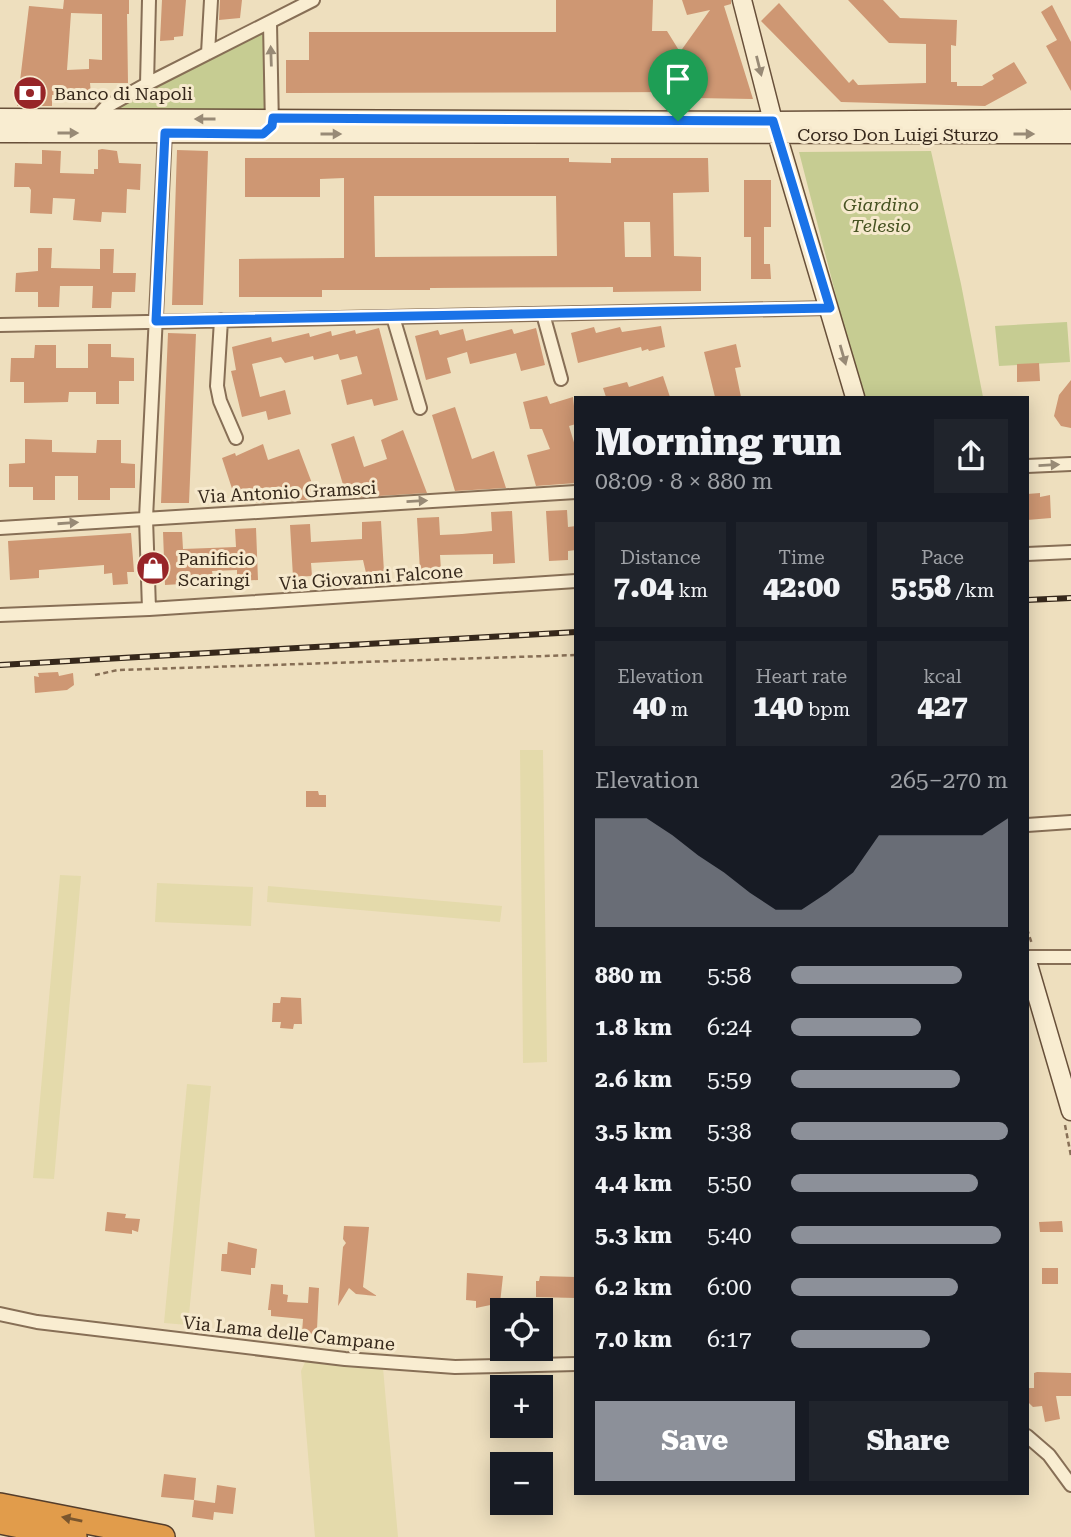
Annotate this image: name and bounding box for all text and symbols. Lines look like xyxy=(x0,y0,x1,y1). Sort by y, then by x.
one-way arrow xyxy=(265,45,276,67)
pin xyxy=(648,49,708,121)
one-way arrow xyxy=(754,55,765,77)
icon: arrive xyxy=(659,60,697,98)
bank icon: Banco di Napoli xyxy=(11,74,49,112)
place label: Banco di Napoli xyxy=(54,83,193,104)
one-way arrow xyxy=(194,113,216,124)
street label: Corso Don Luigi Sturzo xyxy=(797,124,999,145)
one-way arrow xyxy=(57,127,79,139)
one-way arrow xyxy=(320,128,342,140)
one-way arrow xyxy=(1013,128,1035,140)
park label: Giardino Telesio xyxy=(843,194,919,236)
one-way arrow xyxy=(838,344,849,366)
button: share xyxy=(934,419,1008,493)
text: Morning run xyxy=(595,420,842,464)
one-way arrow xyxy=(1038,460,1060,471)
text: 08:09 · 8 × 880 m xyxy=(595,468,773,495)
street label: Via Antonio Gramsci xyxy=(197,477,377,507)
one-way arrow xyxy=(407,496,429,507)
one-way arrow xyxy=(57,517,79,528)
text: Distance xyxy=(620,546,701,569)
text: Time xyxy=(778,546,825,569)
text: Pace xyxy=(921,546,964,569)
place label: Panificio Scaringi xyxy=(178,548,255,590)
shop icon: Panificio Scaringi xyxy=(134,549,172,587)
street label: Via Giovanni Falcone xyxy=(278,560,464,594)
text: 7.04 xyxy=(613,569,674,604)
text: 42:00 xyxy=(763,569,840,604)
text: 5:58 xyxy=(891,569,951,604)
text: km xyxy=(674,579,708,602)
text: /km xyxy=(951,579,994,602)
text: Elevation xyxy=(617,665,704,688)
text: Heart rate xyxy=(756,665,847,688)
text: kcal xyxy=(923,665,962,688)
text: 40 xyxy=(633,688,666,723)
text: 140 xyxy=(753,688,803,723)
text: 427 xyxy=(917,688,968,723)
text: m xyxy=(666,698,688,721)
text: bpm xyxy=(803,698,850,721)
text: Elevation xyxy=(595,767,699,794)
text: 265–270 m xyxy=(890,767,1008,794)
text: 880 m xyxy=(595,962,662,989)
text: 5:58 xyxy=(707,962,752,989)
text: 1.8 km xyxy=(595,1014,672,1041)
text: 6:24 xyxy=(707,1014,752,1041)
text: 2.6 km xyxy=(595,1066,672,1093)
text: 5:59 xyxy=(707,1066,752,1093)
text: 3.5 km xyxy=(595,1118,672,1145)
text: 5:38 xyxy=(707,1118,752,1145)
text: 4.4 km xyxy=(595,1170,672,1197)
text: 5:50 xyxy=(707,1170,752,1197)
text: 5.3 km xyxy=(595,1222,672,1249)
text: 5:40 xyxy=(707,1222,752,1249)
text: 6.2 km xyxy=(595,1274,672,1301)
text: 6:00 xyxy=(707,1274,752,1301)
map controls xyxy=(490,1298,553,1515)
button: locate xyxy=(490,1298,553,1361)
street label: Via Lama delle Campane xyxy=(182,1311,396,1355)
text: 7.0 km xyxy=(595,1326,672,1353)
text: 6:17 xyxy=(707,1326,752,1353)
button: + xyxy=(490,1375,553,1438)
button: Save xyxy=(595,1401,795,1481)
button: Share xyxy=(809,1401,1008,1481)
button: − xyxy=(490,1452,553,1515)
one-way arrow xyxy=(61,1513,83,1524)

